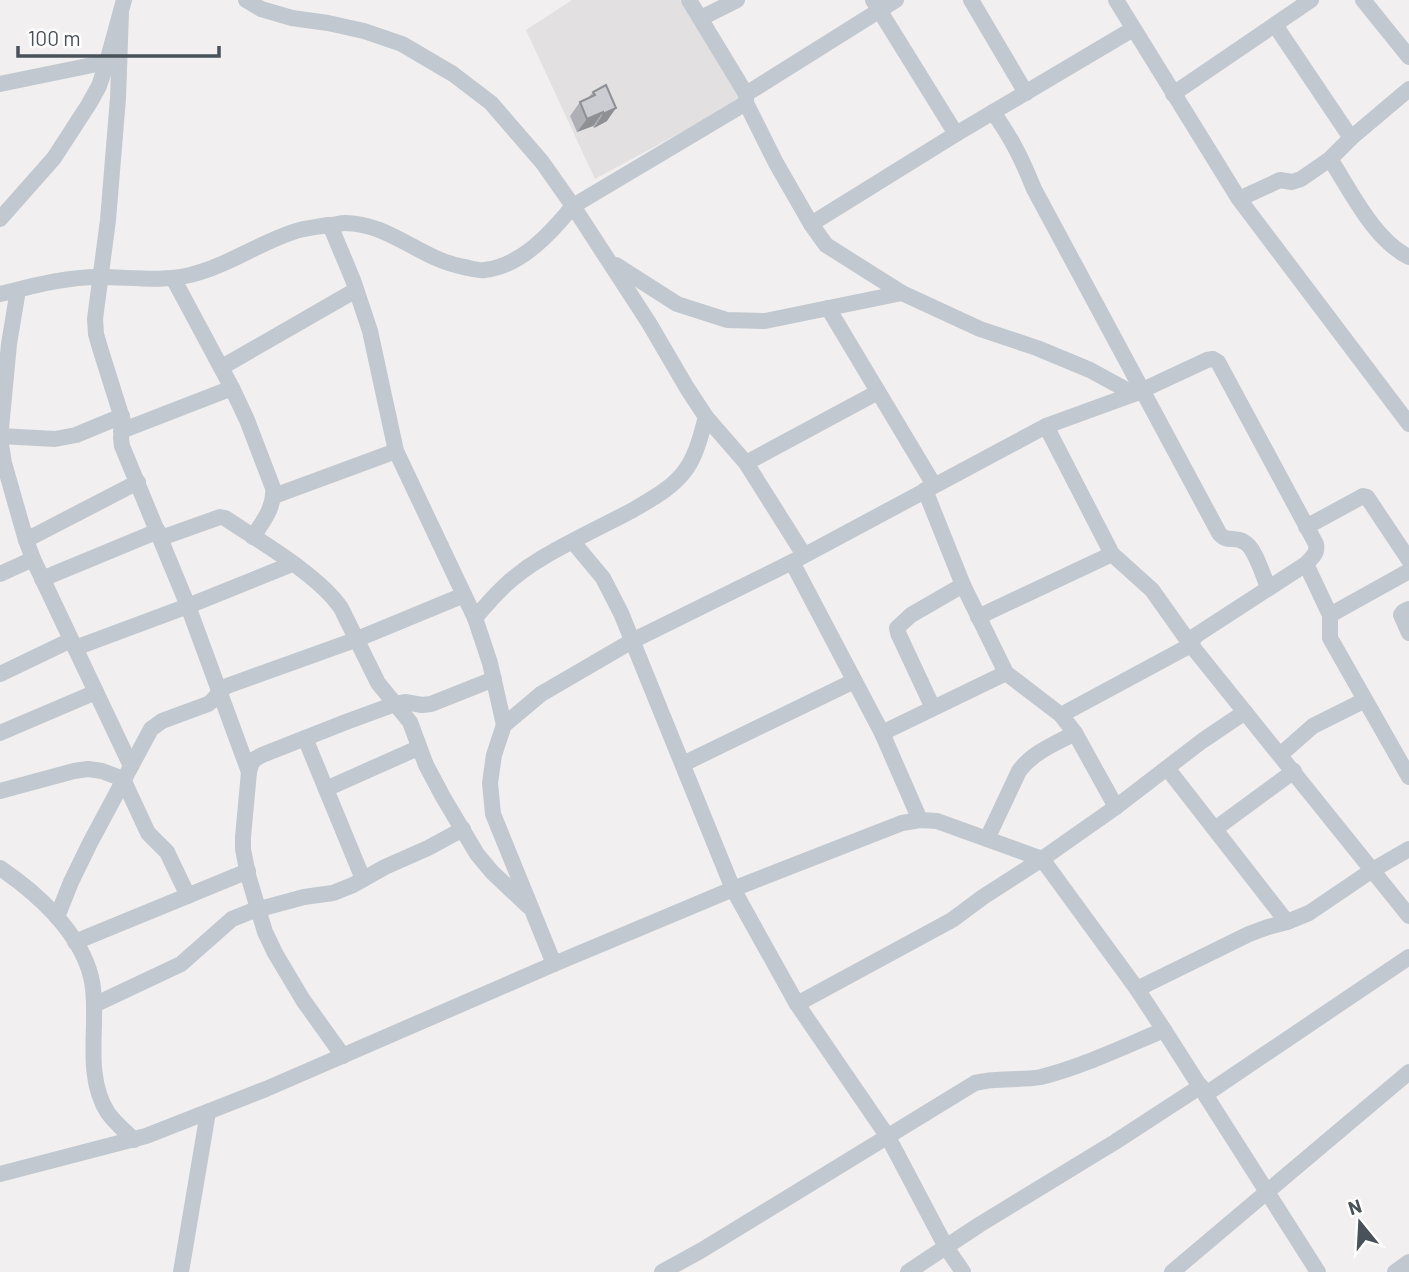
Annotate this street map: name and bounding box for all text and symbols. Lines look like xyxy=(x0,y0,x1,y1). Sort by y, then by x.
scale bar xyxy=(18,14,219,58)
text: 100 m xyxy=(28,25,81,50)
north arrow xyxy=(1325,1188,1395,1258)
text: N xyxy=(1345,1193,1364,1219)

